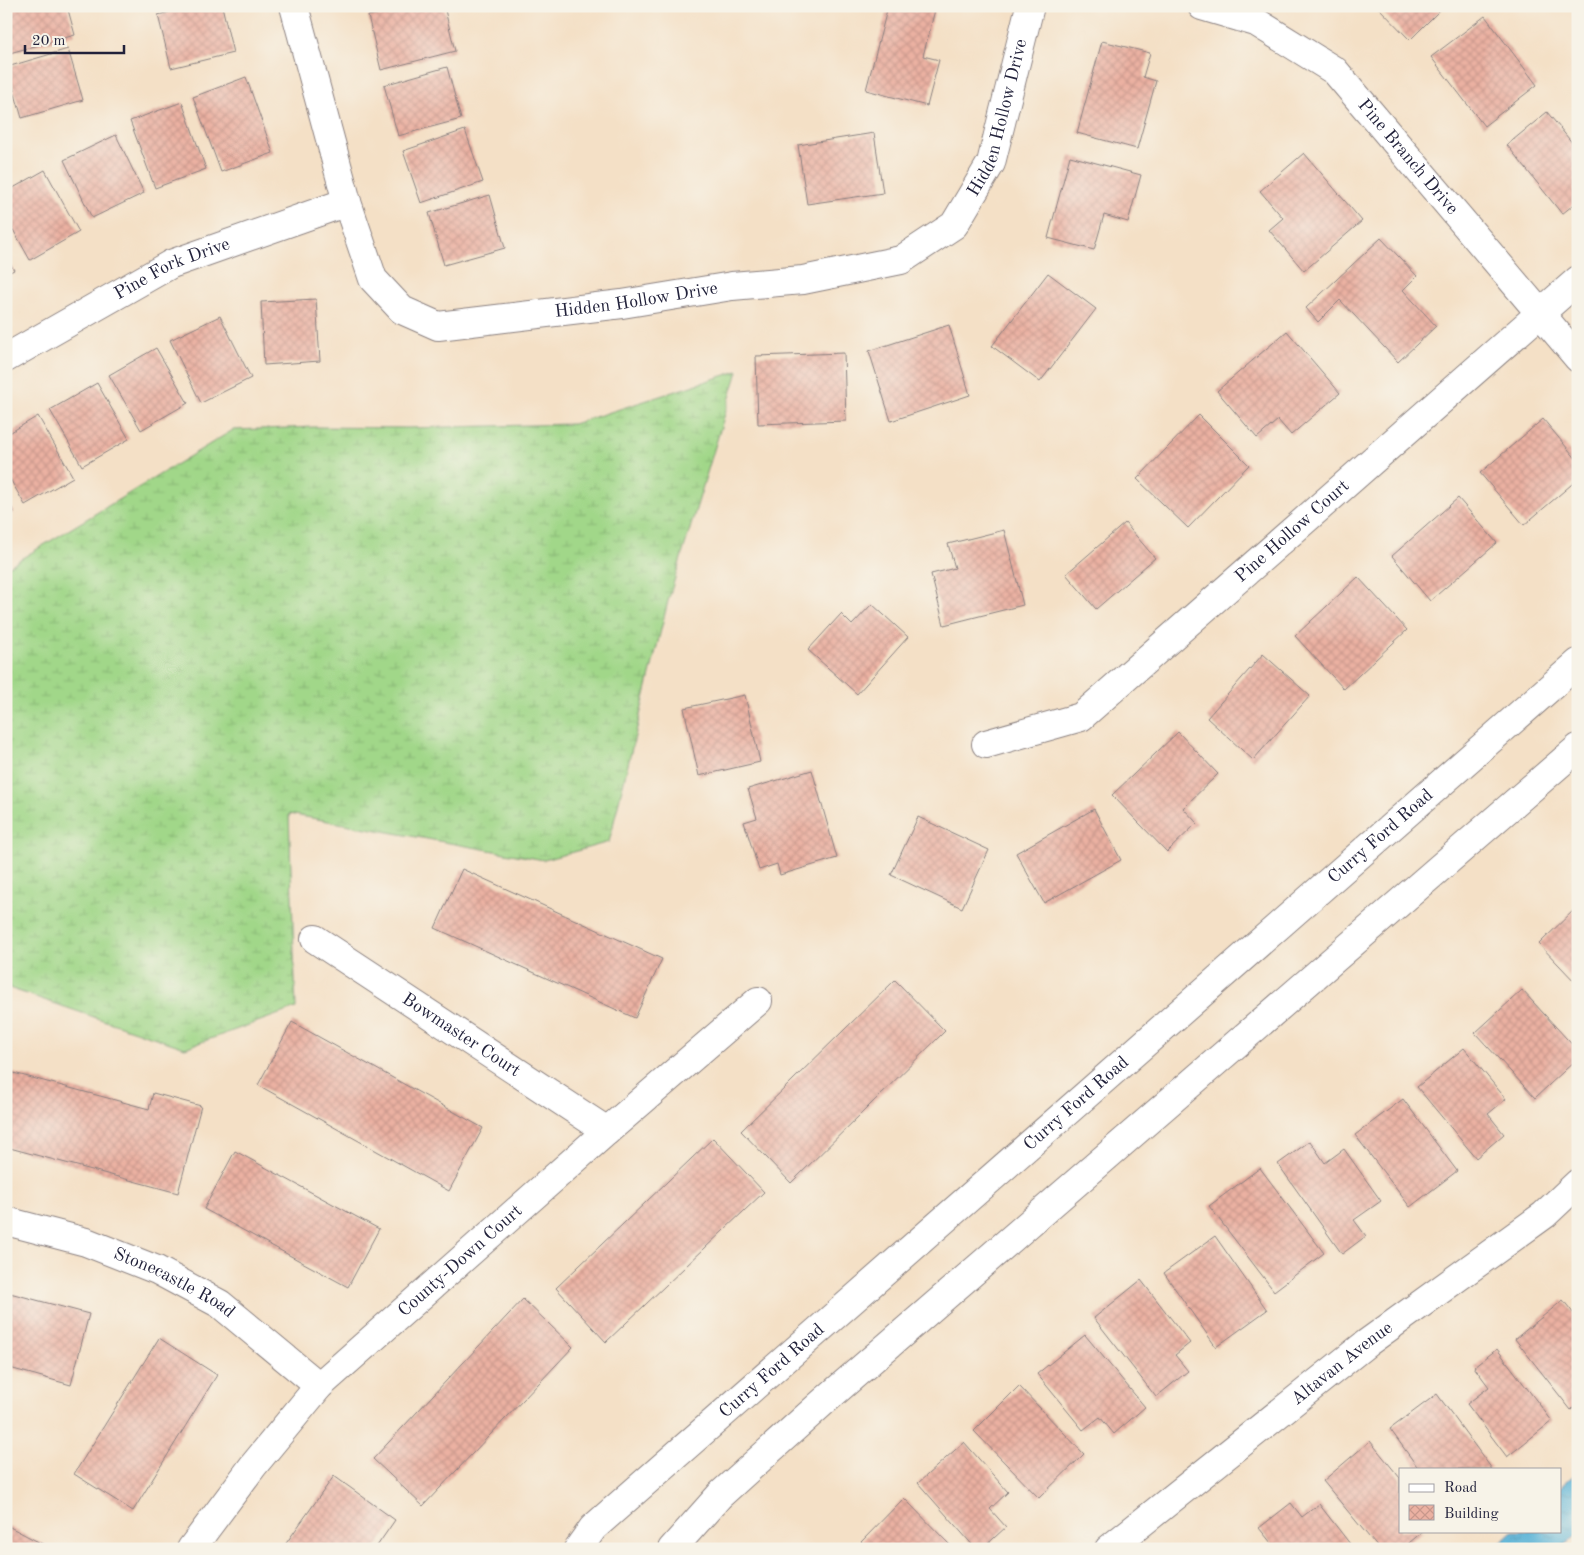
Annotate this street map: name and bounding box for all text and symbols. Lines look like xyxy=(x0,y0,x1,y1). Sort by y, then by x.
scale bar xyxy=(25,22,124,54)
text: 20 m xyxy=(32,34,66,49)
street label: Hidden Hollow Drive xyxy=(964,37,1030,200)
street label: Pine Branch Drive xyxy=(1354,96,1461,218)
street label: Pine Fork Drive xyxy=(111,235,232,303)
street label: Hidden Hollow Drive xyxy=(554,279,719,321)
street label: Pine Hollow Court xyxy=(1232,477,1353,586)
street label: Curry Ford Road xyxy=(1325,786,1436,887)
street label: Bowmaster Court xyxy=(399,990,524,1080)
street label: Curry Ford Road xyxy=(1020,1053,1132,1154)
street label: County-Down Court xyxy=(395,1202,526,1320)
street label: Stonecastle Road xyxy=(111,1245,238,1321)
street label: Altavan Avenue xyxy=(1288,1318,1396,1409)
street label: Curry Ford Road xyxy=(716,1320,828,1421)
legend xyxy=(1399,1468,1562,1532)
text: Road xyxy=(1444,1481,1478,1496)
text: Building xyxy=(1444,1507,1499,1522)

